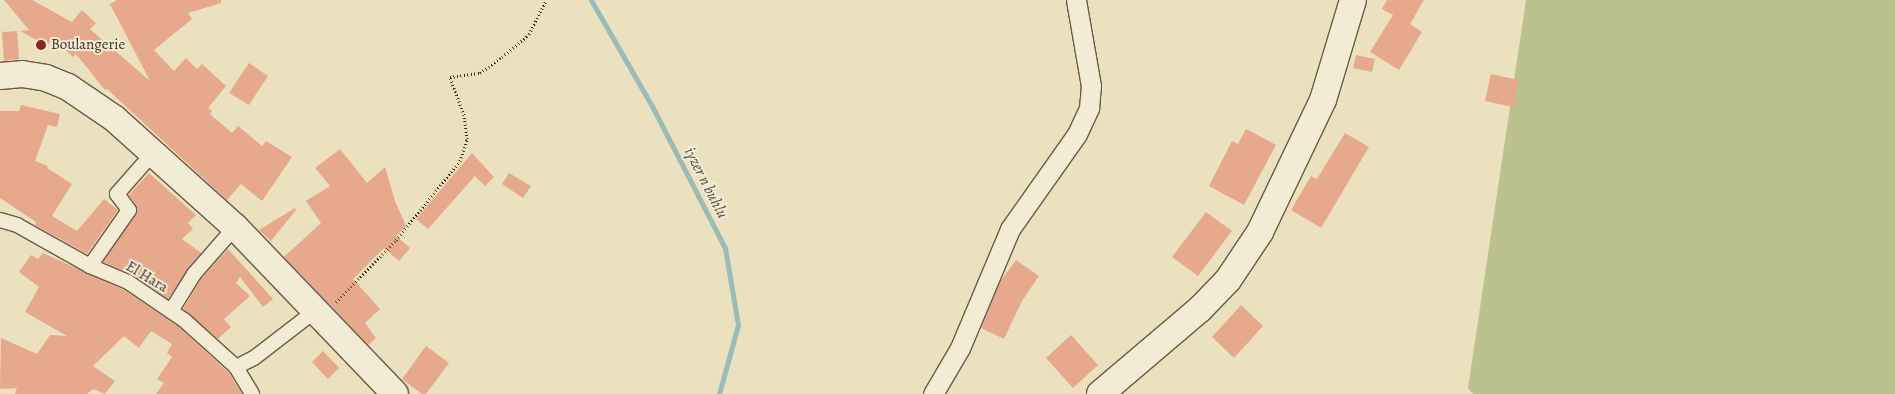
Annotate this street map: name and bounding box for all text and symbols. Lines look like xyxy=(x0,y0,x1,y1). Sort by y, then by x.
place label: Boulangerie xyxy=(51,36,125,54)
marker: Boulangerie xyxy=(35,39,47,51)
water label: iγzer n buhlu xyxy=(680,144,732,222)
street label: El Hara xyxy=(123,257,171,297)

